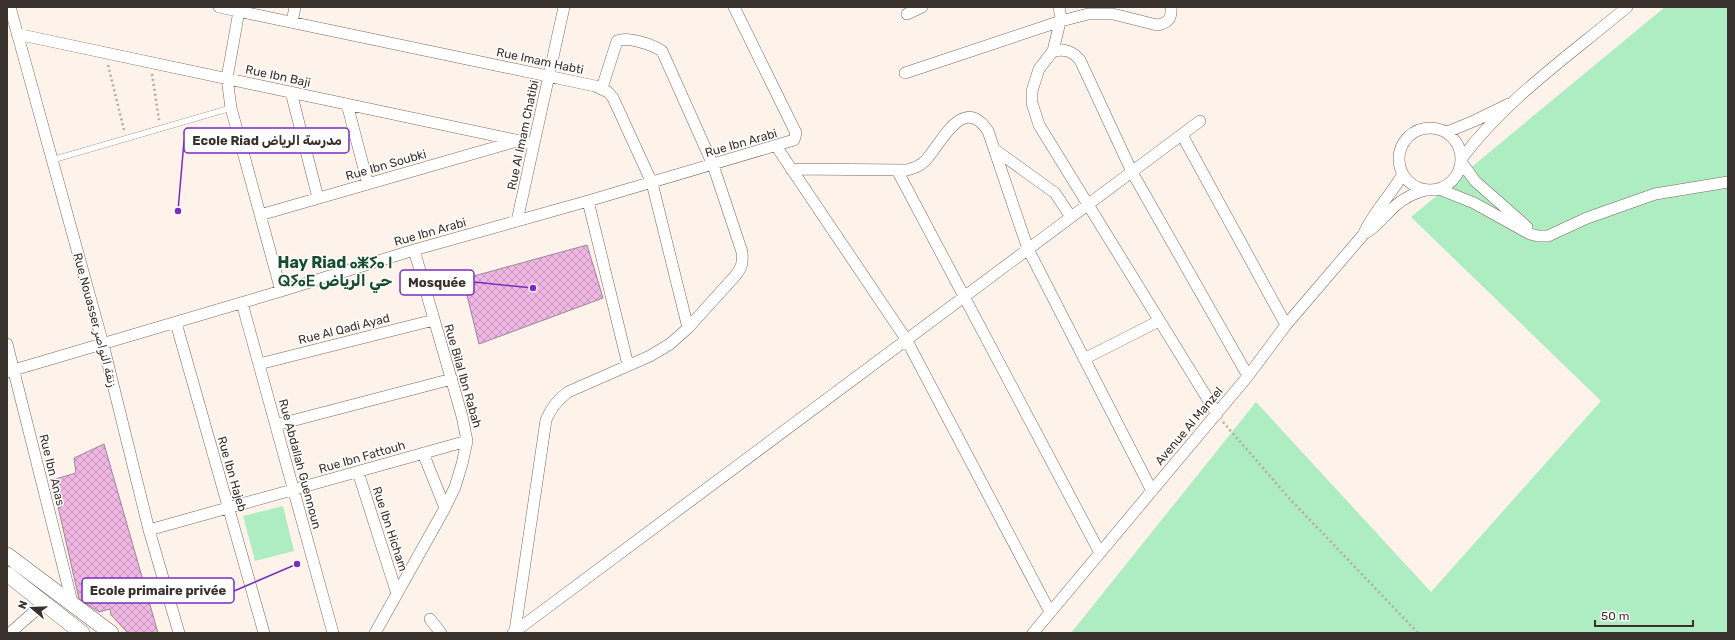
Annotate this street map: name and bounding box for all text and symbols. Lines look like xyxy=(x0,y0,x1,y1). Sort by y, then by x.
street label: Rue Imam Habti xyxy=(495,45,585,77)
street label: Rue Ibn Baji xyxy=(244,62,312,90)
street label: Rue Al Imam Chatibi xyxy=(505,79,542,191)
street label: Rue Ibn Arabi xyxy=(703,126,779,160)
callout: Ecole Riad مدرسة الرياض xyxy=(184,128,349,153)
text: Ecole Riad مدرسة الرياض xyxy=(192,133,342,148)
street label: Rue Ibn Soubki xyxy=(344,147,428,183)
street label: Rue Ibn Arabi xyxy=(392,215,468,249)
street label: Rue Nouasser زنقة النواصر xyxy=(69,251,120,389)
district label: Hay Riad ⴰⵥⵢⴰ ⵏ ⵕⵢⴰⴹ حي الرياض xyxy=(278,253,392,293)
callout: Mosquée xyxy=(400,270,474,295)
text: Mosquée xyxy=(408,275,466,290)
street label: Rue Al Qadi Ayad xyxy=(297,311,391,347)
street label: Rue Bilal Ibn Rabah xyxy=(441,323,485,429)
street label: Avenue Al Manzel xyxy=(1152,384,1226,468)
street label: Rue Abdallah Guennoun xyxy=(276,397,324,531)
street label: Rue Ibn Anas xyxy=(36,433,68,507)
street label: Rue Ibn Hajeb xyxy=(215,435,249,513)
street label: Rue Ibn Fattouh xyxy=(317,438,407,476)
street label: Rue Ibn Hicham xyxy=(370,485,410,573)
callout: Ecole primaire privée xyxy=(82,578,234,603)
text: Ecole primaire privée xyxy=(90,583,226,598)
north arrow xyxy=(12,588,52,628)
text: N xyxy=(16,599,30,611)
scale bar xyxy=(1595,602,1693,628)
text: 50 m xyxy=(1601,609,1629,623)

